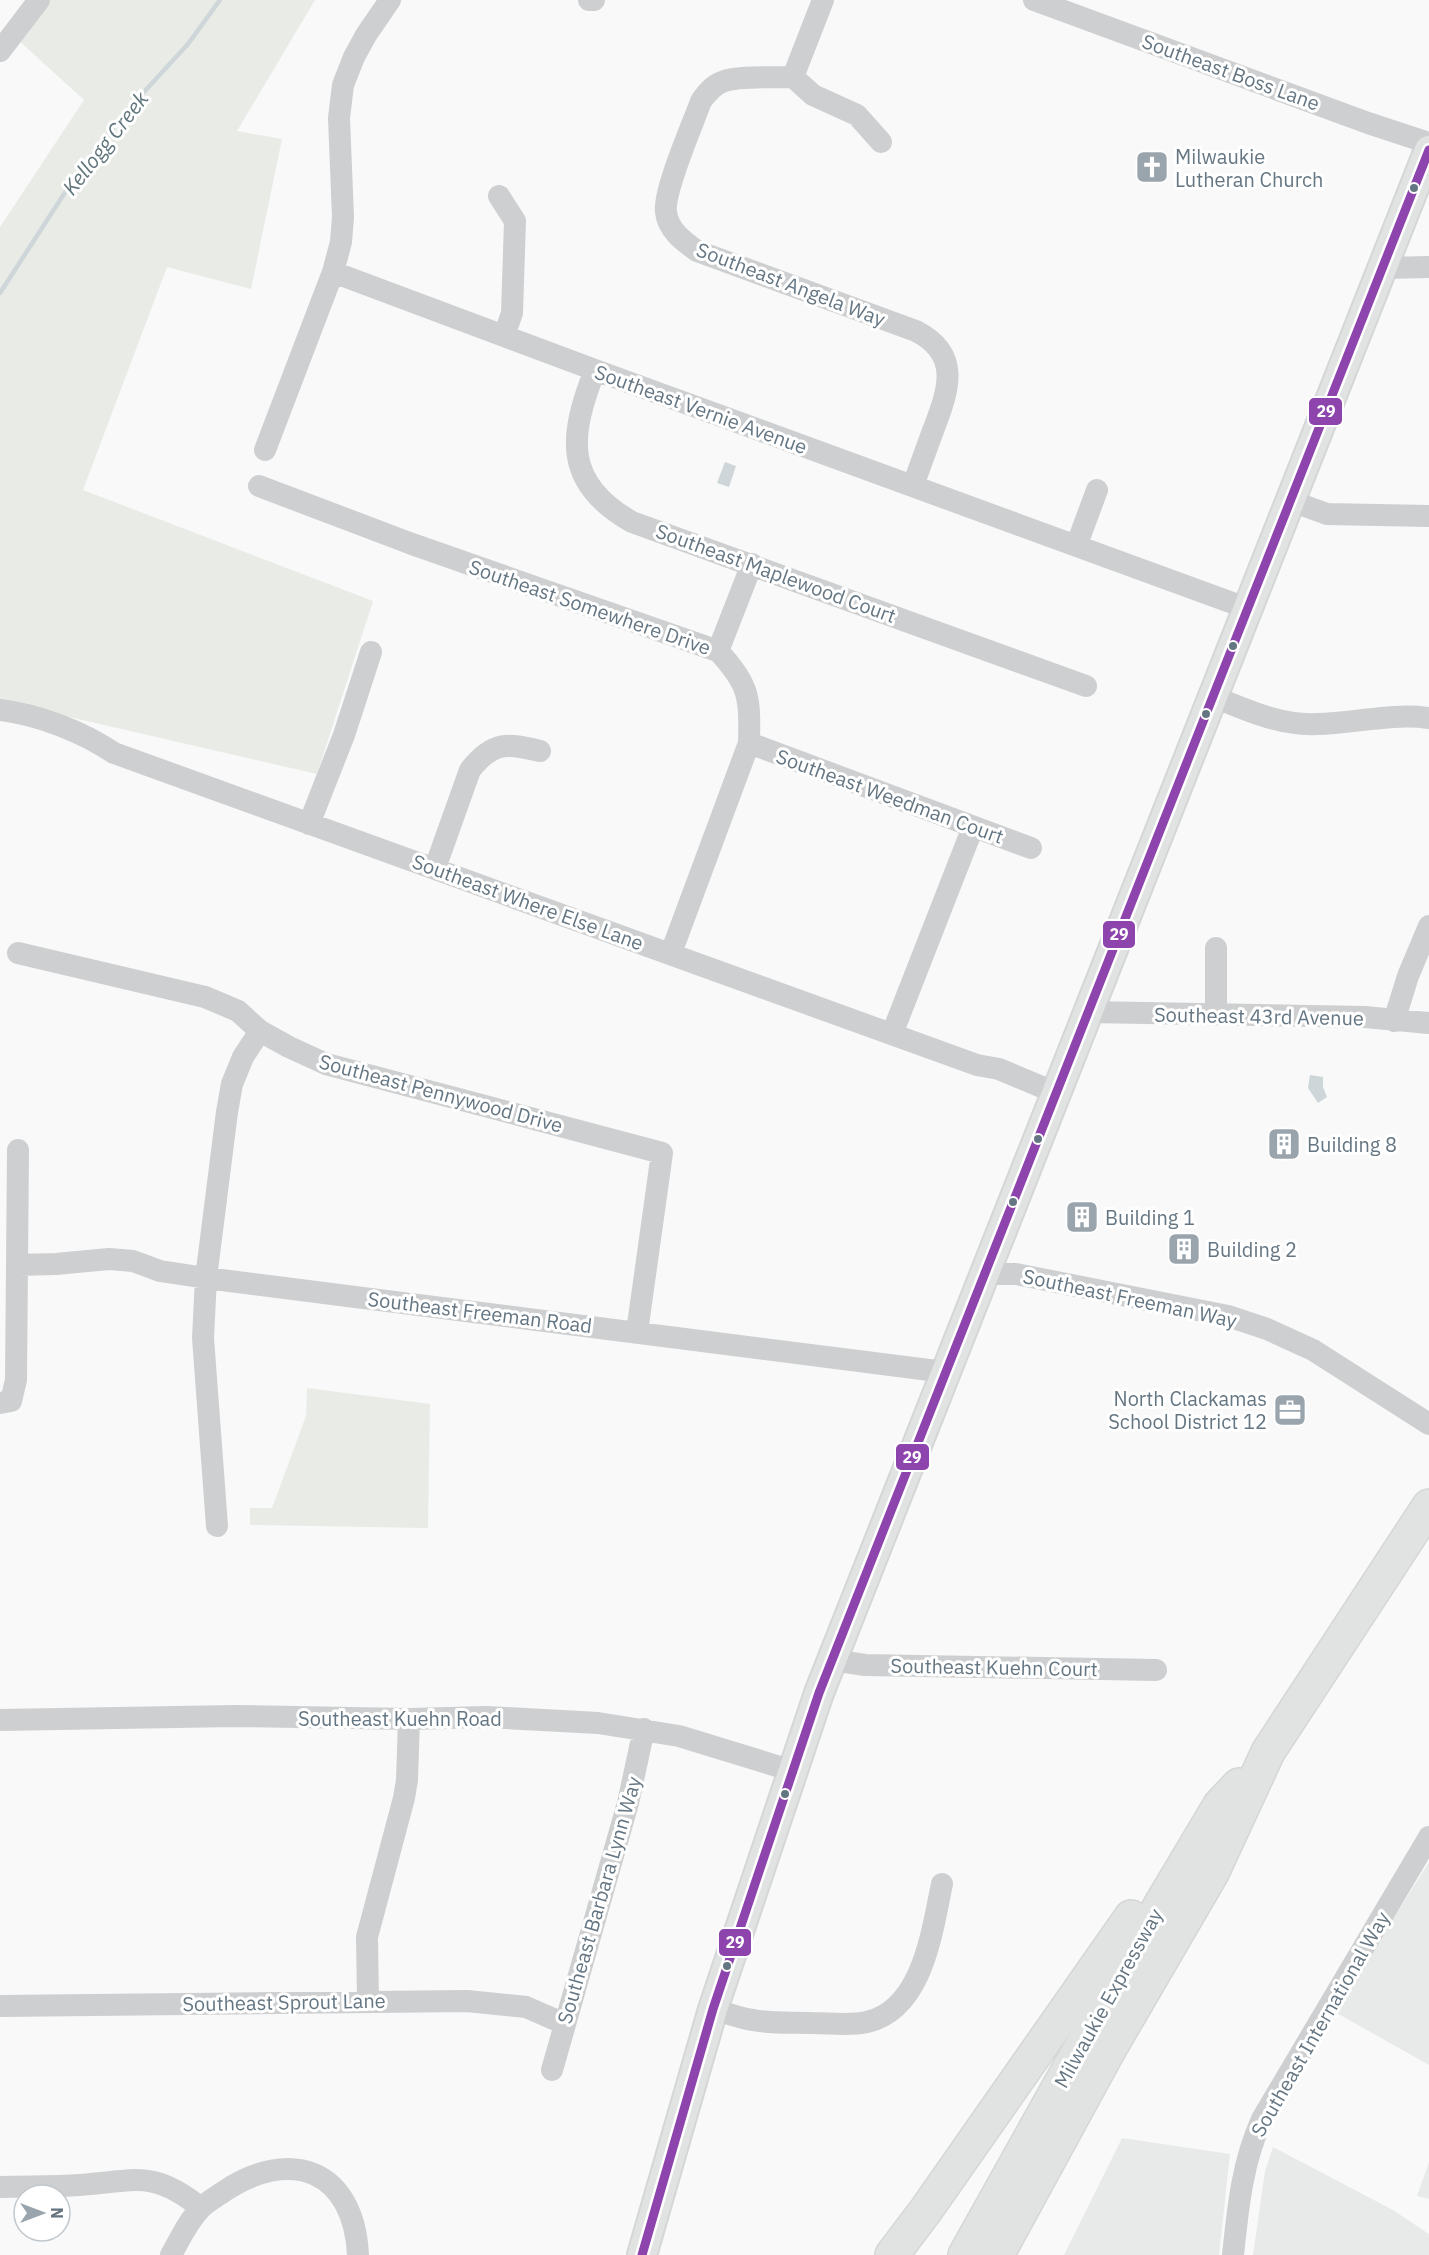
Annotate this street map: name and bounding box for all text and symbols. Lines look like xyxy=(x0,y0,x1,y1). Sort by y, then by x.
street label: Southeast Boss Lane xyxy=(1139,27,1323,117)
water label: Kellogg Creek xyxy=(56,85,155,201)
place label: Milwaukie Lutheran Church xyxy=(1175,143,1323,193)
church icon: Milwaukie Lutheran Church xyxy=(1134,149,1170,185)
unlabelled marker xyxy=(1408,182,1420,194)
street label: Southeast Angela Way xyxy=(693,236,889,332)
street label: Southeast Vernie Avenue xyxy=(591,358,811,460)
line badge: 29 xyxy=(1308,397,1343,426)
text: 29 xyxy=(1316,401,1336,421)
street label: Southeast Maplewood Court xyxy=(652,517,900,629)
street label: Southeast Somewhere Drive xyxy=(466,553,714,661)
unlabelled marker xyxy=(1227,640,1239,652)
unlabelled marker xyxy=(1200,708,1212,720)
street label: Southeast Weedman Court xyxy=(772,742,1008,850)
street label: Southeast Where Else Lane xyxy=(409,848,647,956)
line badge: 29 xyxy=(1102,920,1136,949)
text: 29 xyxy=(1109,924,1129,944)
street label: Southeast 43rd Avenue xyxy=(1154,1001,1364,1031)
street label: Southeast Pennywood Drive xyxy=(316,1047,566,1139)
building icon: Building 8 xyxy=(1266,1126,1302,1162)
place label: Building 8 xyxy=(1307,1131,1397,1158)
unlabelled marker xyxy=(1032,1133,1044,1145)
unlabelled marker xyxy=(1007,1196,1019,1208)
building icon: Building 1 xyxy=(1064,1199,1100,1235)
place label: Building 1 xyxy=(1105,1204,1195,1231)
building icon: Building 2 xyxy=(1166,1231,1202,1267)
place label: Building 2 xyxy=(1207,1236,1297,1263)
street label: Southeast Freeman Way xyxy=(1021,1262,1239,1334)
street label: Southeast Freeman Road xyxy=(366,1285,594,1339)
place label: North Clackamas School District 12 xyxy=(1108,1385,1267,1435)
office icon: North Clackamas School District 12 xyxy=(1272,1392,1308,1428)
line badge: 29 xyxy=(895,1443,930,1471)
text: 29 xyxy=(902,1447,922,1467)
street label: Southeast Kuehn Court xyxy=(890,1652,1098,1682)
street label: Southeast Kuehn Road xyxy=(298,1705,502,1732)
street label: Southeast Barbara Lynn Way xyxy=(551,1773,647,2027)
unlabelled marker xyxy=(779,1788,791,1800)
street label: Milwaukie Expressway xyxy=(1047,1903,1169,2093)
street label: Southeast International Way xyxy=(1244,1906,1396,2142)
line badge: 29 xyxy=(718,1928,752,1957)
text: 29 xyxy=(725,1932,745,1952)
unlabelled marker xyxy=(721,1960,733,1972)
street label: Southeast Sprout Lane xyxy=(182,1987,386,2017)
north arrow xyxy=(12,2183,72,2243)
text: N xyxy=(47,2207,67,2219)

